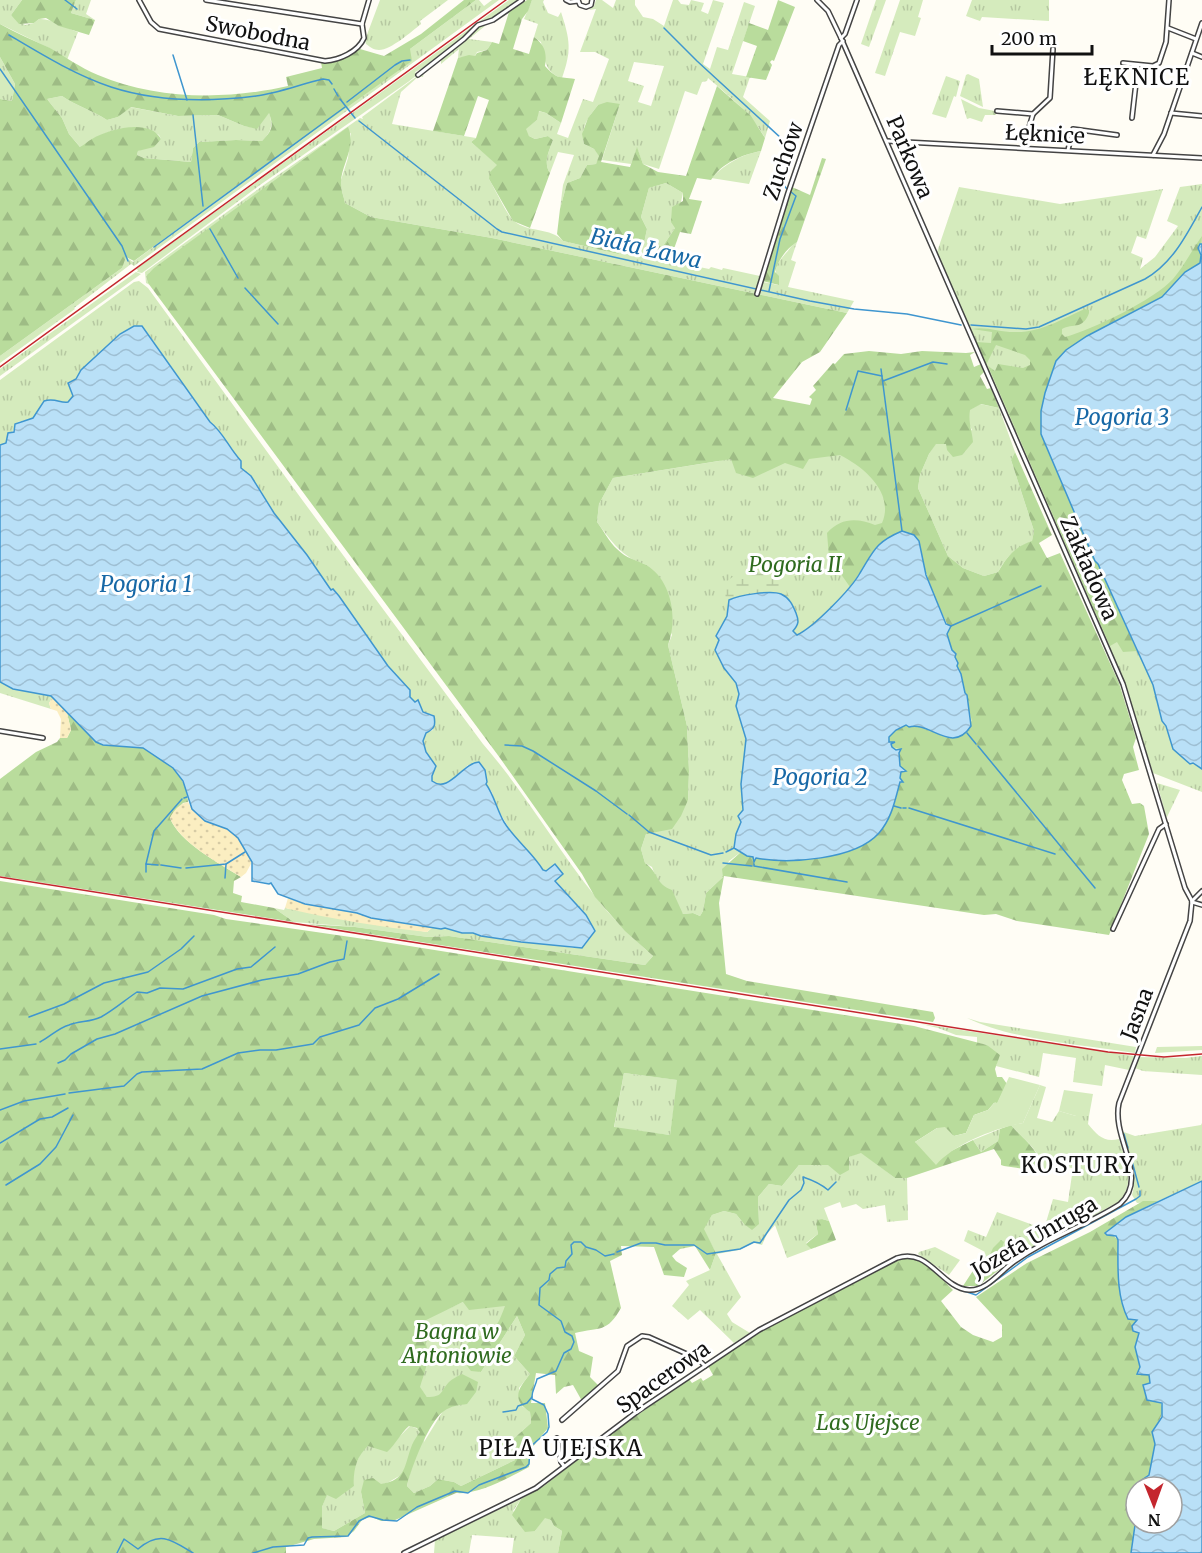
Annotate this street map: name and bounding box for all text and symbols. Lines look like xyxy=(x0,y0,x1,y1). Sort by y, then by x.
street label: Swobodna xyxy=(203,10,313,56)
scale bar xyxy=(992,18,1092,56)
text: 200 m xyxy=(1001,27,1057,50)
district label: ŁĘKNICE xyxy=(1083,63,1191,91)
street label: Parkowa xyxy=(881,112,939,202)
street label: Zuchów xyxy=(757,118,809,203)
street label: Łęknice xyxy=(1005,118,1085,150)
water label: Biała Ława xyxy=(588,222,704,274)
water label: Pogoria 3 xyxy=(1075,403,1169,431)
street label: Zakładowa xyxy=(1054,512,1124,624)
park label: Pogoria II xyxy=(748,551,842,578)
water label: Pogoria 1 xyxy=(100,570,192,598)
water label: Pogoria 2 xyxy=(772,763,868,791)
street label: Jasna xyxy=(1114,984,1159,1045)
district label: KOSTURY xyxy=(1020,1151,1136,1179)
street label: Józefa Unruga xyxy=(965,1190,1102,1284)
park label: Bagna w Antoniowie xyxy=(400,1318,512,1369)
street label: Spacerowa xyxy=(611,1335,715,1419)
park label: Las Ujejsce xyxy=(816,1409,920,1436)
district label: PIŁA UJEJSKA xyxy=(478,1434,644,1462)
north arrow xyxy=(1124,1475,1184,1535)
text: N xyxy=(1147,1510,1161,1530)

